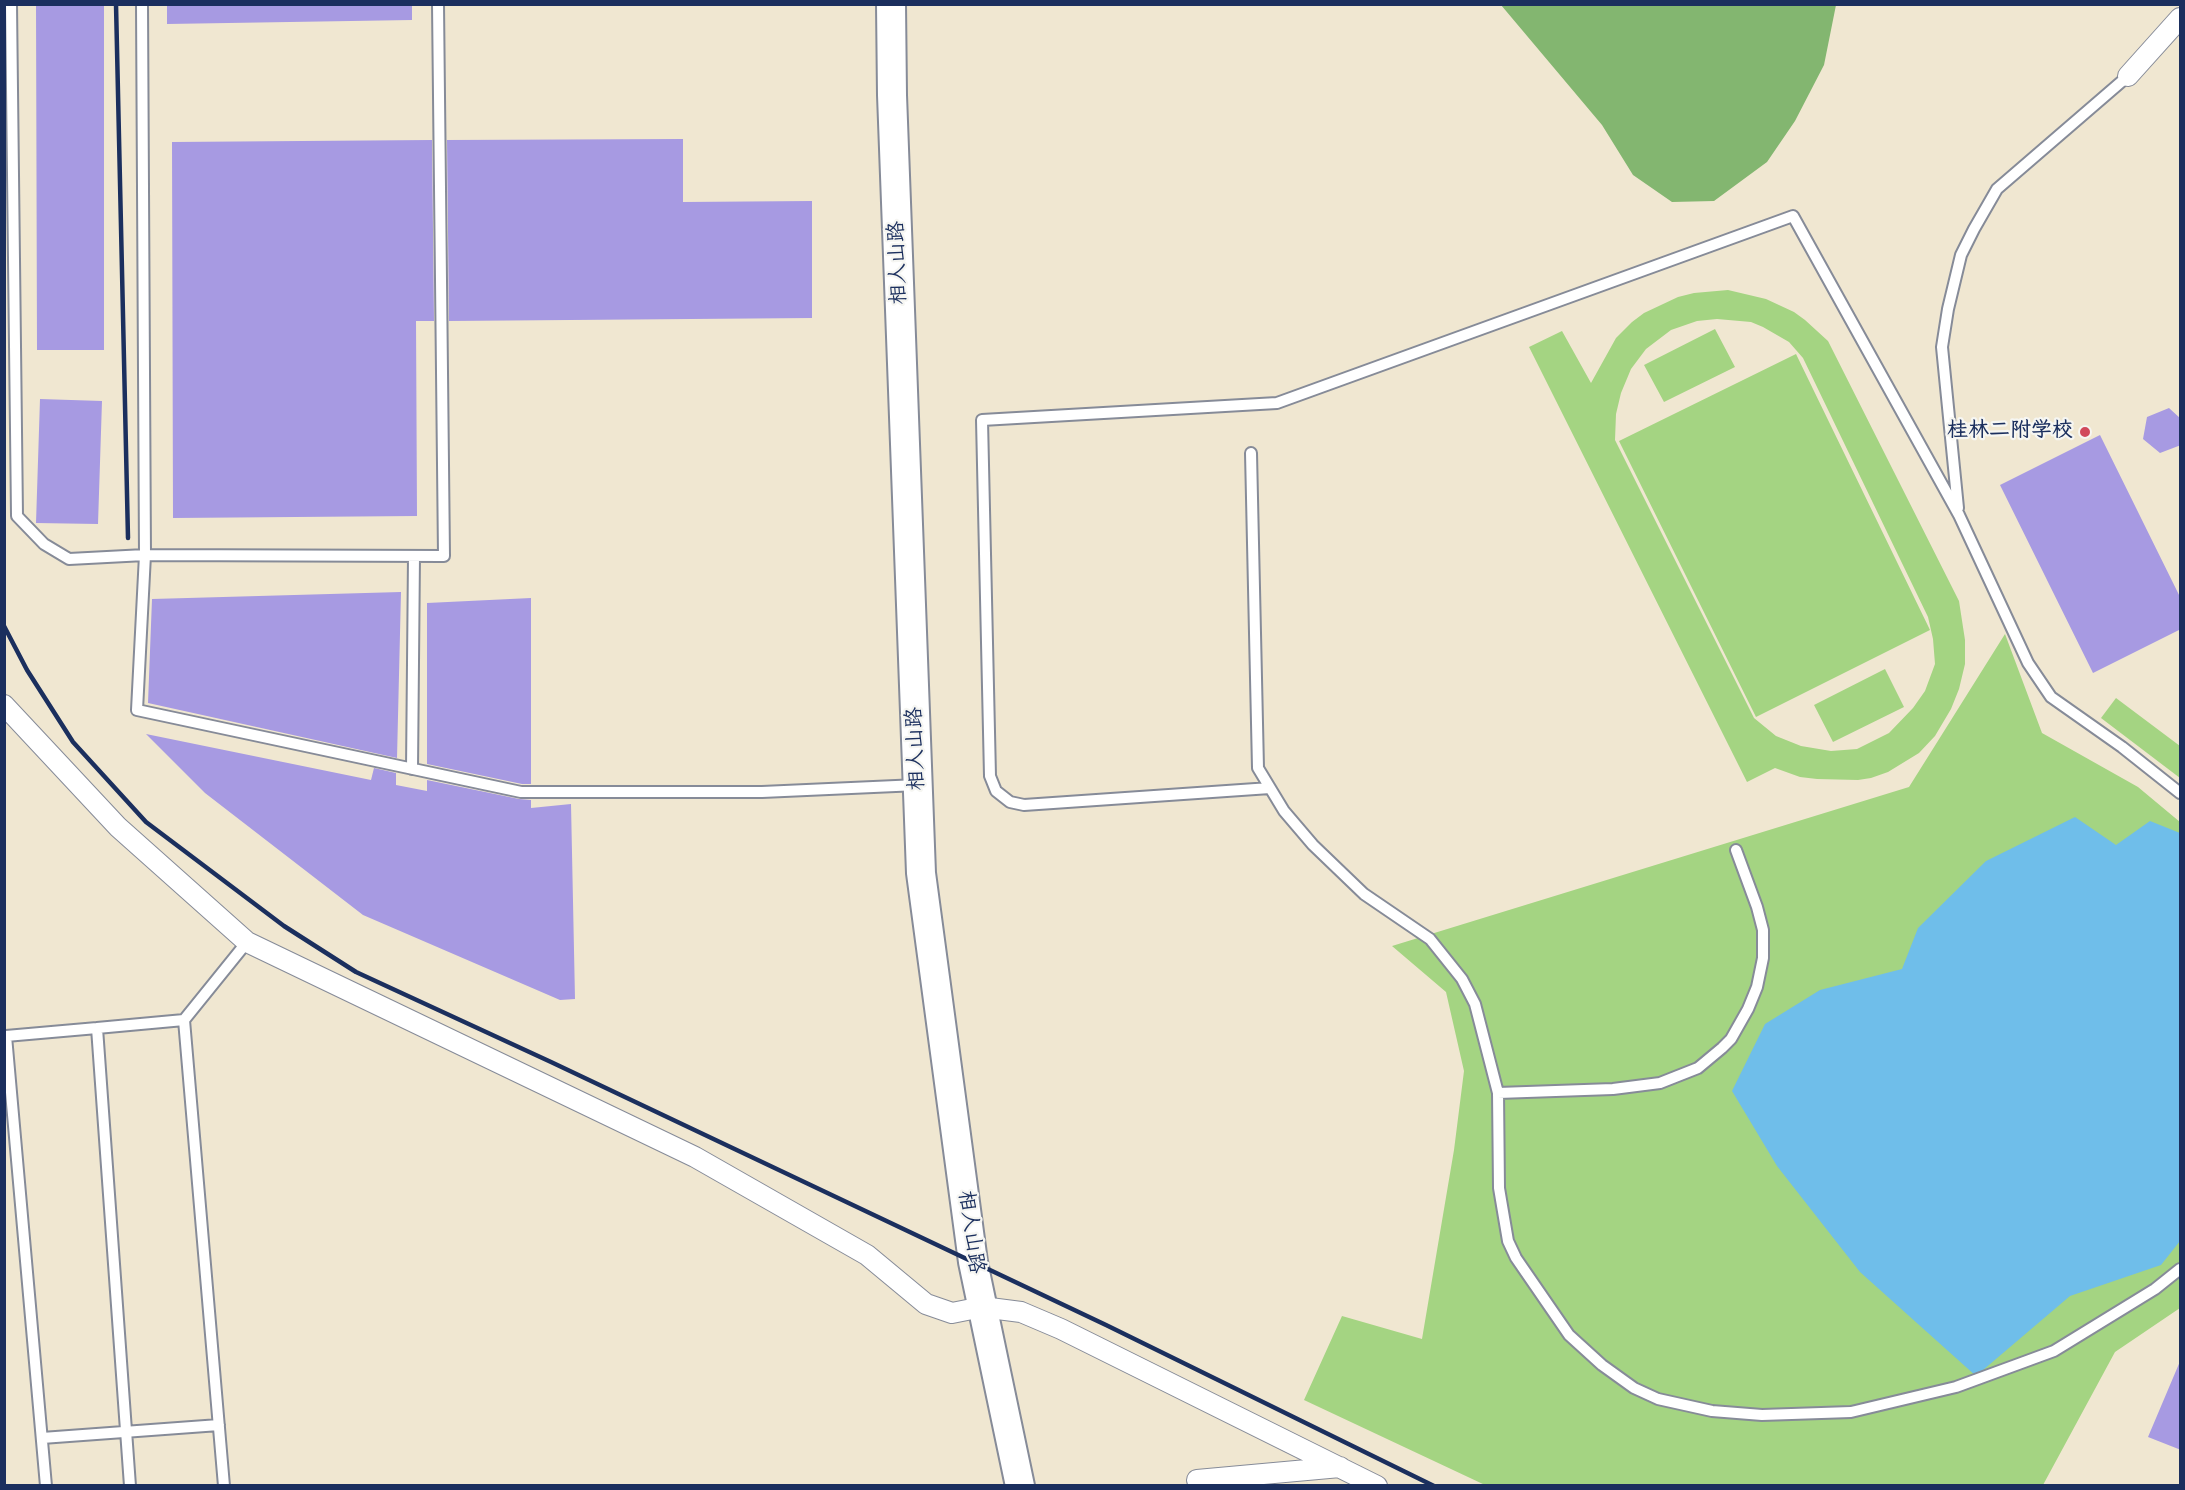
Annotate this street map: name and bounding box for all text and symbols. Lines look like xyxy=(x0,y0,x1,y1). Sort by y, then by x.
street label: 相人山路 xyxy=(885,221,913,305)
place label: 桂林二附学校 xyxy=(1947,419,2073,445)
marker: 桂林二附学校 xyxy=(2078,425,2092,439)
street label: 相人山路 xyxy=(903,707,931,791)
street label: 相人山路 xyxy=(952,1189,988,1275)

